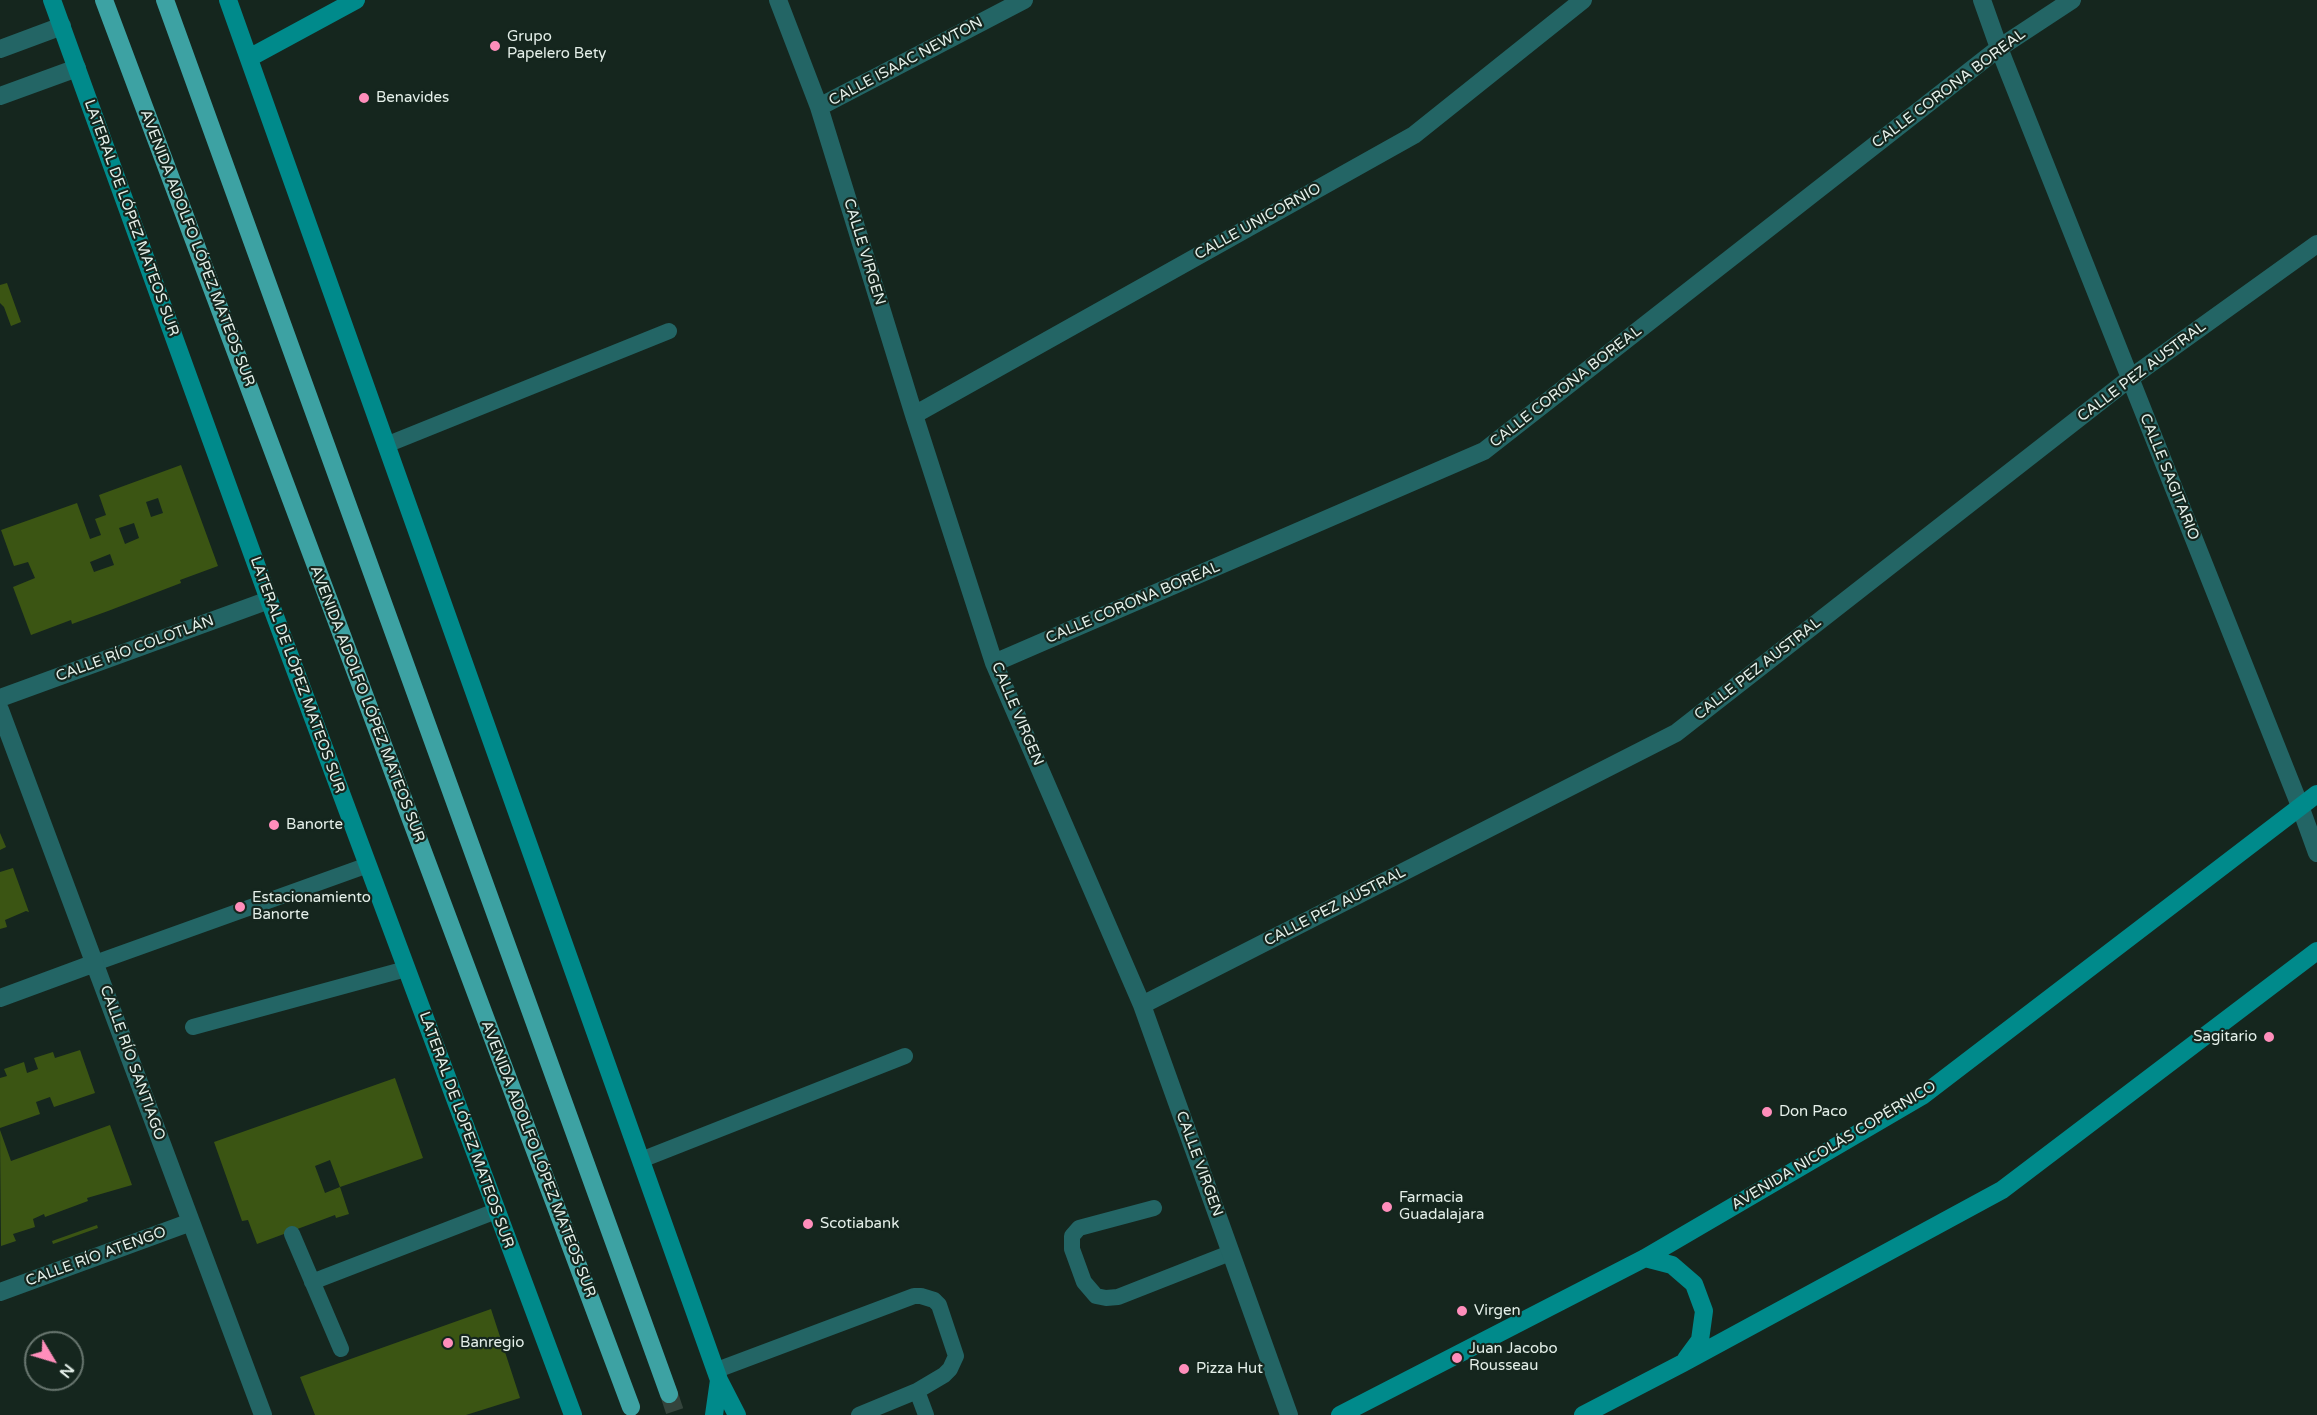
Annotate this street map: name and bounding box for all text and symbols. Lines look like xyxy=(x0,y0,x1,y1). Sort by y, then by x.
street label: CALLE ISAAC NEWTON xyxy=(826,14,986,110)
street label: CALLE CORONA BOREAL xyxy=(1869,25,2029,153)
place label: Grupo Papelero Bety xyxy=(507,28,606,63)
marker: Grupo Papelero Bety xyxy=(488,39,502,53)
place label: Benavides xyxy=(376,89,449,107)
marker: Benavides xyxy=(357,91,371,105)
street label: LATERAL DE LÓPEZ MATEOS SUR xyxy=(80,97,182,339)
street label: AVENIDA ADOLFO LÓPEZ MATEOS SUR xyxy=(136,107,258,389)
street label: CALLE UNICORNIO xyxy=(1192,180,1324,264)
street label: CALLE VIRGEN xyxy=(839,196,889,308)
street label: CALLE PEZ AUSTRAL xyxy=(2074,318,2210,426)
street label: CALLE CORONA BOREAL xyxy=(1487,322,1645,452)
street label: CALLE SAGITARIO xyxy=(2135,411,2203,543)
street label: LATERAL DE LÓPEZ MATEOS SUR xyxy=(246,554,348,796)
street label: CALLE CORONA BOREAL xyxy=(1043,558,1223,648)
street label: AVENIDA ADOLFO LÓPEZ MATEOS SUR xyxy=(306,563,428,845)
street label: CALLE RÍO COLOTLÁN xyxy=(54,612,216,686)
street label: CALLE PEZ AUSTRAL xyxy=(1691,614,1825,724)
street label: CALLE VIRGEN xyxy=(987,660,1047,768)
place label: Banorte xyxy=(286,816,343,834)
marker: Banorte xyxy=(267,818,281,832)
street label: CALLE PEZ AUSTRAL xyxy=(1261,864,1409,950)
place label: Estacionamiento Banorte xyxy=(252,889,371,924)
marker: Estacionamiento Banorte xyxy=(233,900,247,914)
street label: CALLE RÍO SANTIAGO xyxy=(96,983,168,1143)
street label: LATERAL DE LÓPEZ MATEOS SUR xyxy=(415,1009,517,1251)
street label: AVENIDA ADOLFO LÓPEZ MATEOS SUR xyxy=(477,1018,599,1300)
place label: Sagitario xyxy=(2193,1028,2257,1046)
marker: Sagitario xyxy=(2262,1030,2276,1044)
street label: AVENIDA NICOLÁS COPÉRNICO xyxy=(1728,1078,1940,1214)
place label: Don Paco xyxy=(1779,1103,1847,1121)
marker: Don Paco xyxy=(1760,1105,1774,1119)
street label: CALLE VIRGEN xyxy=(1172,1109,1226,1219)
place label: Farmacia Guadalajara xyxy=(1399,1189,1484,1224)
marker: Farmacia Guadalajara xyxy=(1380,1200,1394,1214)
place label: Scotiabank xyxy=(820,1215,899,1233)
marker: Scotiabank xyxy=(801,1217,815,1231)
street label: CALLE RÍO ATENGO xyxy=(23,1223,169,1291)
place label: Virgen xyxy=(1474,1302,1521,1320)
marker: Virgen xyxy=(1455,1304,1469,1318)
north arrow xyxy=(24,1331,84,1391)
place label: Banregio xyxy=(460,1334,524,1352)
marker: Banregio xyxy=(441,1336,455,1350)
place label: Juan Jacobo Rousseau xyxy=(1469,1340,1558,1375)
marker: Juan Jacobo Rousseau xyxy=(1450,1351,1464,1365)
text: N xyxy=(55,1360,78,1382)
place label: Pizza Hut xyxy=(1196,1360,1263,1378)
marker: Pizza Hut xyxy=(1177,1362,1191,1376)

